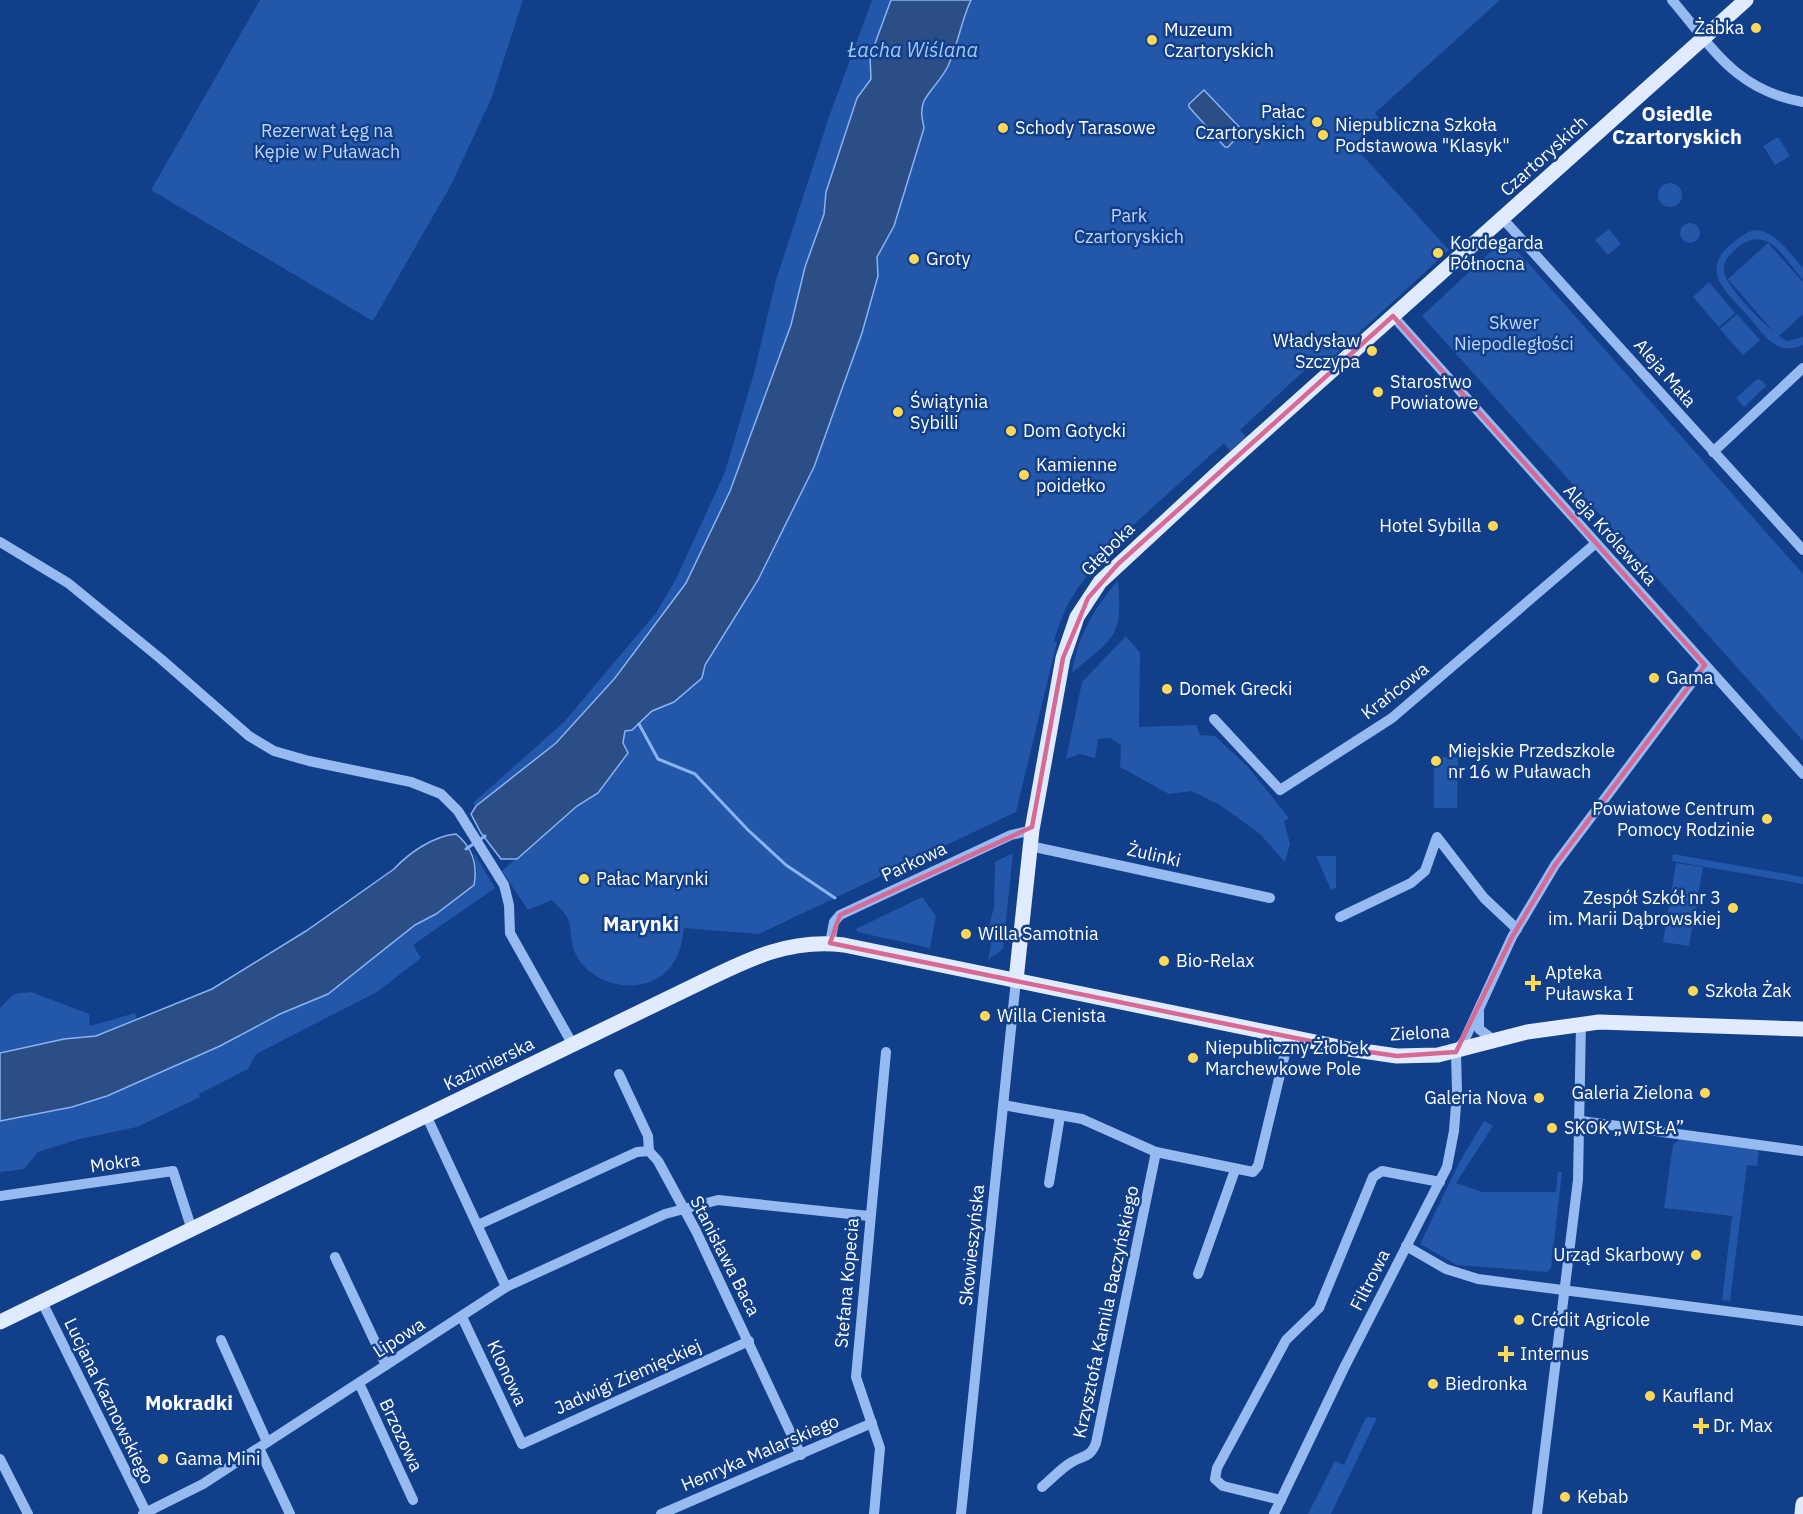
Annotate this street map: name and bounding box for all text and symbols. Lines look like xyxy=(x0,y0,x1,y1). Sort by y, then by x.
place label: Żabka xyxy=(1695,16,1744,39)
place label: Muzeum Czartoryskich xyxy=(1164,18,1274,62)
marker: Żabka xyxy=(1749,21,1763,35)
marker: Muzeum Czartoryskich xyxy=(1145,33,1159,47)
water label: Łacha Wiślana xyxy=(847,36,978,63)
place label: Pałac Czartoryskich xyxy=(1195,100,1305,144)
district label: Osiedle Czartoryskich xyxy=(1612,100,1742,150)
street label: Czartoryskich xyxy=(1495,110,1592,201)
place label: Niepubliczna Szkoła Podstawowa "Klasyk" xyxy=(1335,113,1510,157)
marker: Pałac Czartoryskich xyxy=(1310,115,1324,129)
place label: Schody Tarasowe xyxy=(1015,116,1156,139)
park label: Rezerwat Łęg na Kępie w Puławach xyxy=(254,119,400,163)
marker: Schody Tarasowe xyxy=(996,121,1010,135)
marker: Niepubliczna Szkoła Podstawowa "Klasyk" xyxy=(1316,128,1330,142)
park label: Park Czartoryskich xyxy=(1074,204,1184,248)
place label: Kordegarda Północna xyxy=(1450,231,1544,275)
marker: Kordegarda Północna xyxy=(1431,246,1445,260)
place label: Groty xyxy=(926,247,970,270)
marker: Groty xyxy=(907,252,921,266)
park label: Skwer Niepodległości xyxy=(1454,311,1574,355)
place label: Władysław Szczypa xyxy=(1273,329,1360,373)
street label: Aleja Mała xyxy=(1629,334,1702,412)
marker: Władysław Szczypa xyxy=(1365,344,1379,358)
place label: Starostwo Powiatowe xyxy=(1390,370,1478,414)
marker: Starostwo Powiatowe xyxy=(1371,385,1385,399)
place label: Świątynia Sybilli xyxy=(910,390,988,434)
marker: Świątynia Sybilli xyxy=(891,405,905,419)
place label: Dom Gotycki xyxy=(1023,419,1126,442)
marker: Dom Gotycki xyxy=(1004,424,1018,438)
place label: Kamienne poidełko xyxy=(1036,453,1117,497)
marker: Kamienne poidełko xyxy=(1017,468,1031,482)
street label: Aleja Królewska xyxy=(1559,479,1662,590)
place label: Hotel Sybilla xyxy=(1379,514,1481,537)
street label: Głęboka xyxy=(1076,517,1140,580)
marker: Hotel Sybilla xyxy=(1486,519,1500,533)
street label: Krańcowa xyxy=(1356,657,1434,724)
place label: Gama xyxy=(1666,666,1714,689)
marker: Gama xyxy=(1647,671,1661,685)
place label: Domek Grecki xyxy=(1179,677,1292,700)
marker: Domek Grecki xyxy=(1160,682,1174,696)
place label: Miejskie Przedszkole nr 16 w Puławach xyxy=(1448,739,1615,783)
marker: Miejskie Przedszkole nr 16 w Puławach xyxy=(1429,754,1443,768)
place label: Powiatowe Centrum Pomocy Rodzinie xyxy=(1592,797,1755,841)
marker: Powiatowe Centrum Pomocy Rodzinie xyxy=(1760,812,1774,826)
street label: Parkowa xyxy=(877,836,950,887)
street label: Żulinki xyxy=(1125,837,1183,872)
place label: Pałac Marynki xyxy=(596,867,708,890)
marker: Pałac Marynki xyxy=(577,872,591,886)
place label: Zespół Szkół nr 3 im. Marii Dąbrowskiej xyxy=(1548,886,1721,930)
marker: Zespół Szkół nr 3 im. Marii Dąbrowskiej xyxy=(1726,901,1740,915)
district label: Marynki xyxy=(603,910,679,937)
place label: Willa Samotnia xyxy=(978,922,1099,945)
marker: Willa Samotnia xyxy=(959,927,973,941)
place label: Bio-Relax xyxy=(1176,949,1254,972)
marker: Bio-Relax xyxy=(1157,954,1171,968)
place label: Apteka Puławska I xyxy=(1545,961,1634,1005)
marker: Apteka Puławska I xyxy=(1526,976,1540,990)
place label: Szkoła Żak xyxy=(1705,979,1792,1002)
marker: Szkoła Żak xyxy=(1686,984,1700,998)
place label: Willa Cienista xyxy=(997,1004,1106,1027)
marker: Willa Cienista xyxy=(978,1009,992,1023)
street label: Zielona xyxy=(1390,1019,1451,1046)
street label: Kazimierska xyxy=(440,1032,538,1095)
place label: Niepubliczny Żłobek Marchewkowe Pole xyxy=(1205,1036,1369,1080)
marker: Niepubliczny Żłobek Marchewkowe Pole xyxy=(1186,1051,1200,1065)
place label: Galeria Zielona xyxy=(1572,1081,1693,1104)
place label: Galeria Nova xyxy=(1424,1086,1527,1109)
marker: Galeria Zielona xyxy=(1698,1086,1712,1100)
marker: Galeria Nova xyxy=(1532,1091,1546,1105)
place label: SKOK „WISŁA” xyxy=(1564,1116,1684,1139)
marker: SKOK „WISŁA” xyxy=(1545,1121,1559,1135)
street label: Mokra xyxy=(88,1148,142,1177)
street label: Skowieszyńska xyxy=(954,1183,989,1307)
street label: Krzysztofa Kamila Baczyńskiego xyxy=(1067,1183,1144,1440)
street label: Stanisława Baca xyxy=(685,1192,766,1320)
street label: Stefana Kopecia xyxy=(829,1217,864,1349)
place label: Urząd Skarbowy xyxy=(1553,1243,1684,1266)
street label: Filtrowa xyxy=(1344,1245,1395,1314)
marker: Urząd Skarbowy xyxy=(1689,1248,1703,1262)
place label: Crédit Agricole xyxy=(1531,1308,1650,1331)
street label: Lipowa xyxy=(368,1312,429,1363)
marker: Crédit Agricole xyxy=(1512,1313,1526,1327)
street label: Lucjana Kaznowskiego xyxy=(59,1314,160,1487)
street label: Jadwigi Ziemięckiej xyxy=(551,1334,705,1419)
street label: Klonowa xyxy=(482,1336,533,1410)
place label: Internus xyxy=(1520,1342,1589,1365)
marker: Internus xyxy=(1497,1345,1515,1363)
place label: Biedronka xyxy=(1445,1372,1528,1395)
marker: Biedronka xyxy=(1426,1377,1440,1391)
place label: Kaufland xyxy=(1662,1384,1734,1407)
district label: Mokradki xyxy=(145,1389,233,1416)
marker: Kaufland xyxy=(1643,1389,1657,1403)
street label: Brzozowa xyxy=(375,1395,429,1475)
street label: Henryka Malarskiego xyxy=(677,1409,842,1496)
place label: Dr. Max xyxy=(1713,1414,1773,1437)
marker: Dr. Max xyxy=(1694,1419,1708,1433)
place label: Gama Mini xyxy=(175,1447,261,1470)
marker: Gama Mini xyxy=(156,1452,170,1466)
place label: Kebab xyxy=(1577,1485,1628,1508)
marker: Kebab xyxy=(1558,1490,1572,1504)

